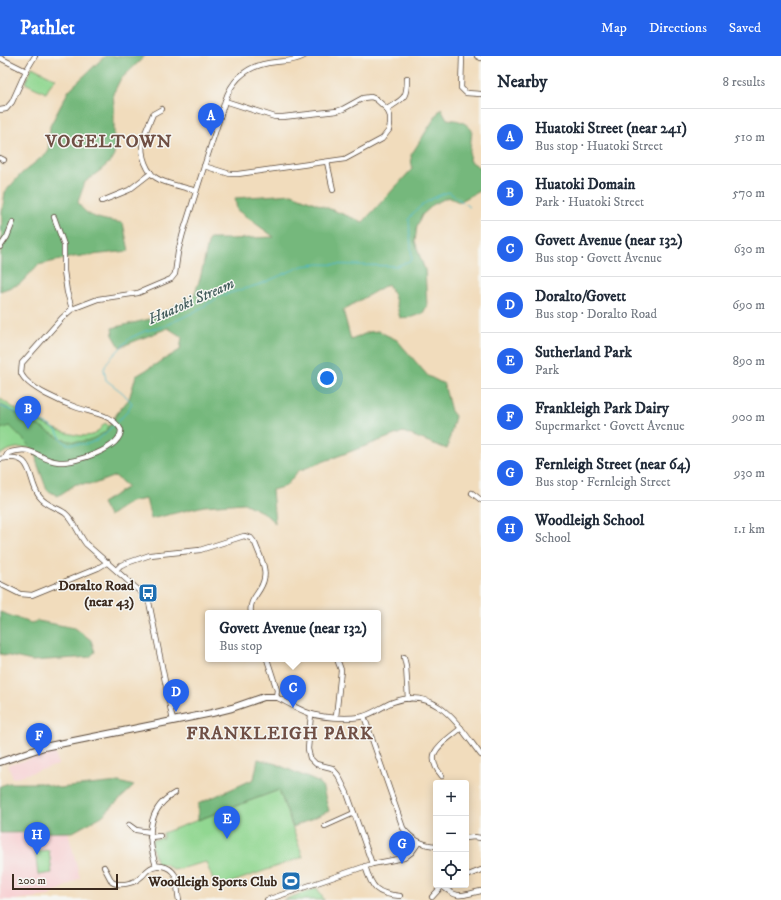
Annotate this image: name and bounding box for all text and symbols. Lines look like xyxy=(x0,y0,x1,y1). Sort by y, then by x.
text: Pathlet xyxy=(20,17,75,40)
text: Map xyxy=(601,19,627,37)
text: Directions xyxy=(649,19,707,37)
text: Saved xyxy=(729,19,761,37)
text: Nearby xyxy=(497,71,547,93)
text: 8 results xyxy=(723,74,765,90)
pin: A xyxy=(198,103,224,136)
text: Huatoki Street (near 241) xyxy=(535,119,687,138)
text: A xyxy=(506,129,514,145)
text: 510 m xyxy=(734,129,765,145)
district label: VOGELTOWN xyxy=(44,131,173,153)
text: Bus stop · Huatoki Street xyxy=(535,138,663,154)
text: Huatoki Domain xyxy=(535,175,635,194)
text: B xyxy=(506,185,514,201)
text: 570 m xyxy=(732,185,765,201)
text: Park · Huatoki Street xyxy=(535,194,644,210)
text: Govett Avenue (near 132) xyxy=(535,231,682,250)
text: C xyxy=(506,241,514,257)
text: 630 m xyxy=(734,241,765,257)
text: Bus stop · Govett Avenue xyxy=(535,250,662,266)
water label: Huatoki Stream xyxy=(144,274,238,329)
text: Doralto/Govett xyxy=(535,287,626,306)
text: D xyxy=(505,297,515,313)
text: 690 m xyxy=(732,297,765,313)
text: Bus stop · Doralto Road xyxy=(535,306,657,322)
text: Sutherland Park xyxy=(535,343,632,362)
text: E xyxy=(505,353,515,369)
text: 890 m xyxy=(732,353,765,369)
text: Park xyxy=(535,362,559,378)
your location xyxy=(317,368,337,388)
pin: B xyxy=(15,396,41,429)
text: Frankleigh Park Dairy xyxy=(535,399,669,418)
text: F xyxy=(506,409,514,425)
text: 900 m xyxy=(732,409,765,425)
text: Supermarket · Govett Avenue xyxy=(535,418,685,434)
text: Fernleigh Street (near 64) xyxy=(535,455,691,474)
text: G xyxy=(505,465,515,481)
text: 930 m xyxy=(734,465,765,481)
text: Bus stop · Fernleigh Street xyxy=(535,474,671,490)
text: Woodleigh School xyxy=(535,511,644,530)
text: H xyxy=(505,521,515,537)
text: 1.1 km xyxy=(733,521,765,537)
text: School xyxy=(535,530,571,546)
place label: Doralto Road (near 43) xyxy=(58,577,135,611)
bus stop icon: Doralto Road (near 43) xyxy=(137,582,159,604)
popup xyxy=(205,610,381,662)
text: Govett Avenue (near 132) xyxy=(219,619,367,638)
text: Bus stop xyxy=(219,638,262,654)
pin: C xyxy=(280,675,306,708)
pin: D xyxy=(163,679,189,712)
pin: F xyxy=(26,723,52,756)
district label: FRANKLEIGH PARK xyxy=(186,723,374,745)
map controls xyxy=(433,780,469,888)
button: + xyxy=(433,780,469,816)
pin: E xyxy=(214,806,240,839)
button: − xyxy=(433,816,469,852)
pin: H xyxy=(24,822,50,855)
pin: G xyxy=(389,831,415,864)
button: locate xyxy=(433,852,469,888)
sports icon: Woodleigh Sports Club xyxy=(280,870,302,892)
scale bar xyxy=(12,872,118,891)
place label: Woodleigh Sports Club xyxy=(147,873,277,891)
text: 200 m xyxy=(18,874,46,888)

